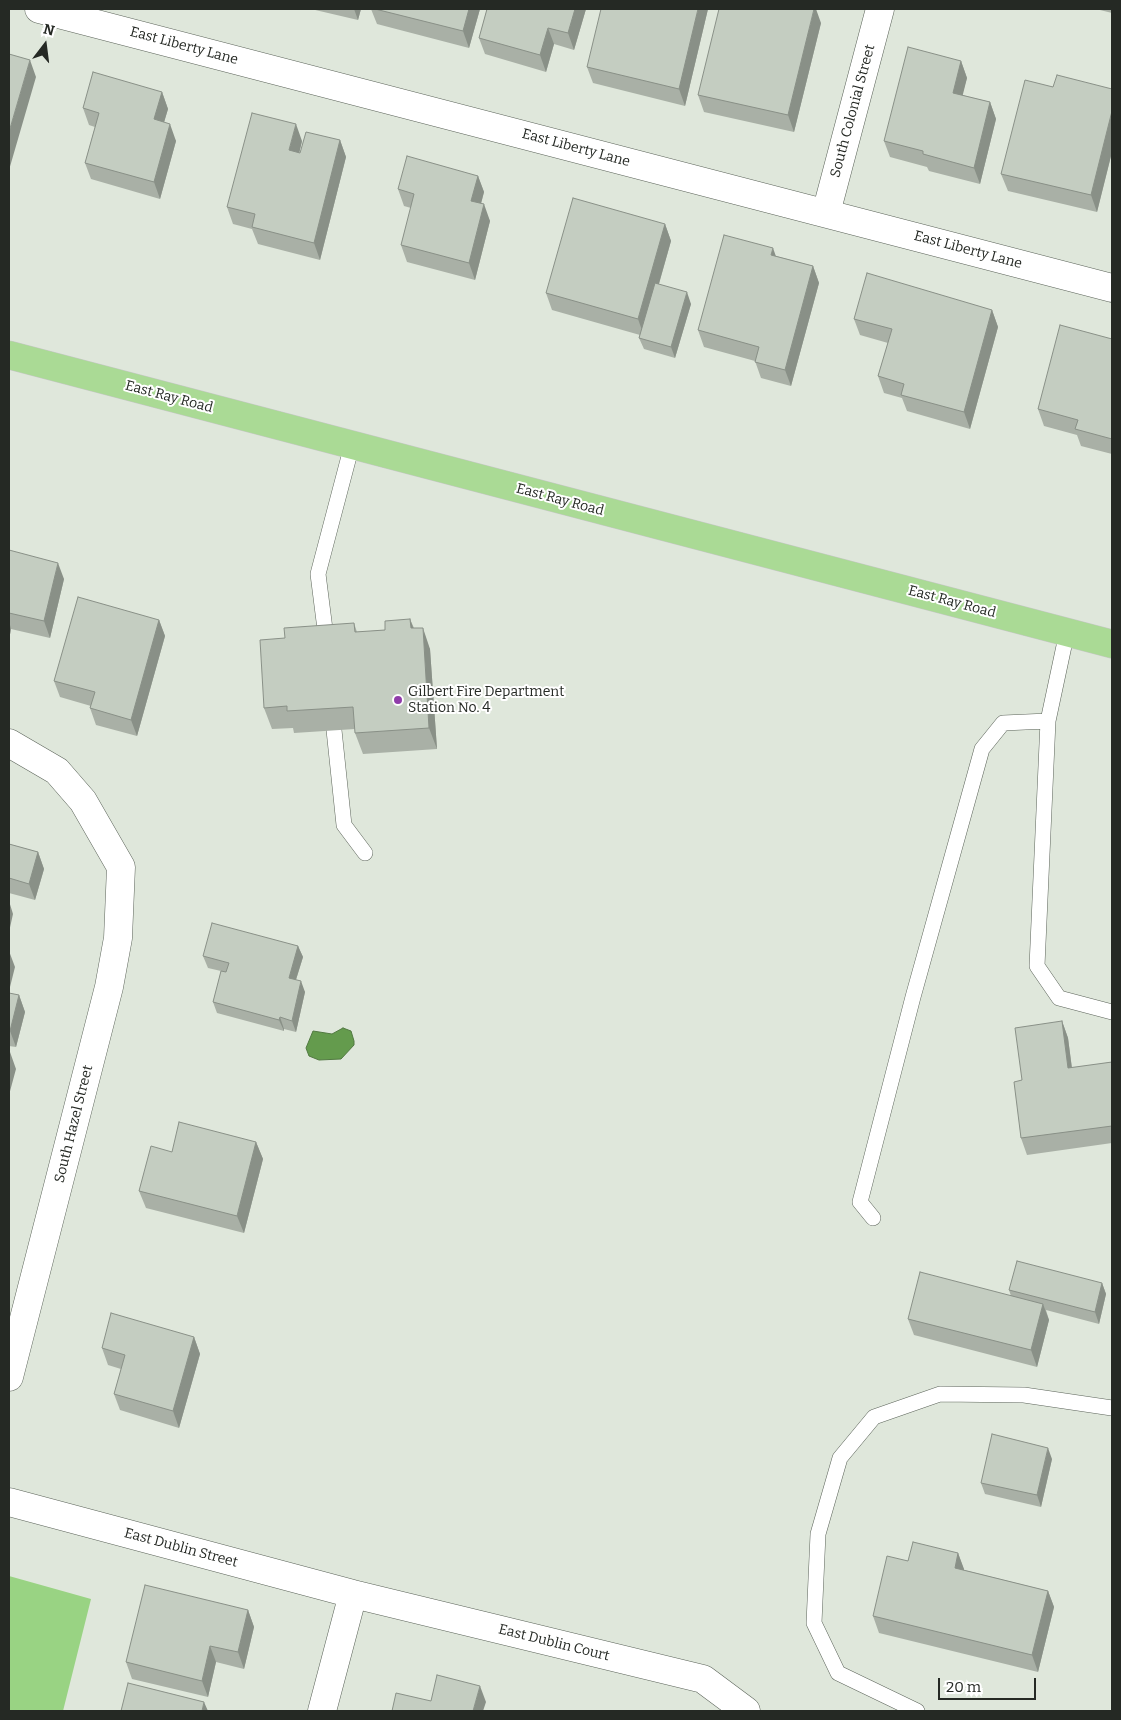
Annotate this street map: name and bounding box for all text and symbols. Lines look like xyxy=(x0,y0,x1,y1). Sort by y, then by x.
north arrow xyxy=(20,20,70,70)
text: N xyxy=(42,20,56,40)
street label: East Liberty Lane xyxy=(128,24,240,68)
street label: South Colonial Street xyxy=(827,43,879,179)
street label: East Liberty Lane xyxy=(520,126,632,170)
street label: East Liberty Lane xyxy=(912,228,1024,272)
street label: East Ray Road xyxy=(123,377,215,417)
street label: East Ray Road xyxy=(514,480,606,520)
street label: East Ray Road xyxy=(906,582,998,622)
place label: Gilbert Fire Department Station No. 4 xyxy=(408,684,564,716)
marker: Gilbert Fire Department Station No. 4 xyxy=(392,694,404,706)
street label: South Hazel Street xyxy=(51,1063,97,1185)
street label: East Dublin Street xyxy=(122,1525,240,1571)
street label: East Dublin Court xyxy=(497,1621,611,1665)
scale bar xyxy=(941,1668,1038,1700)
text: 20 m xyxy=(946,1678,981,1696)

